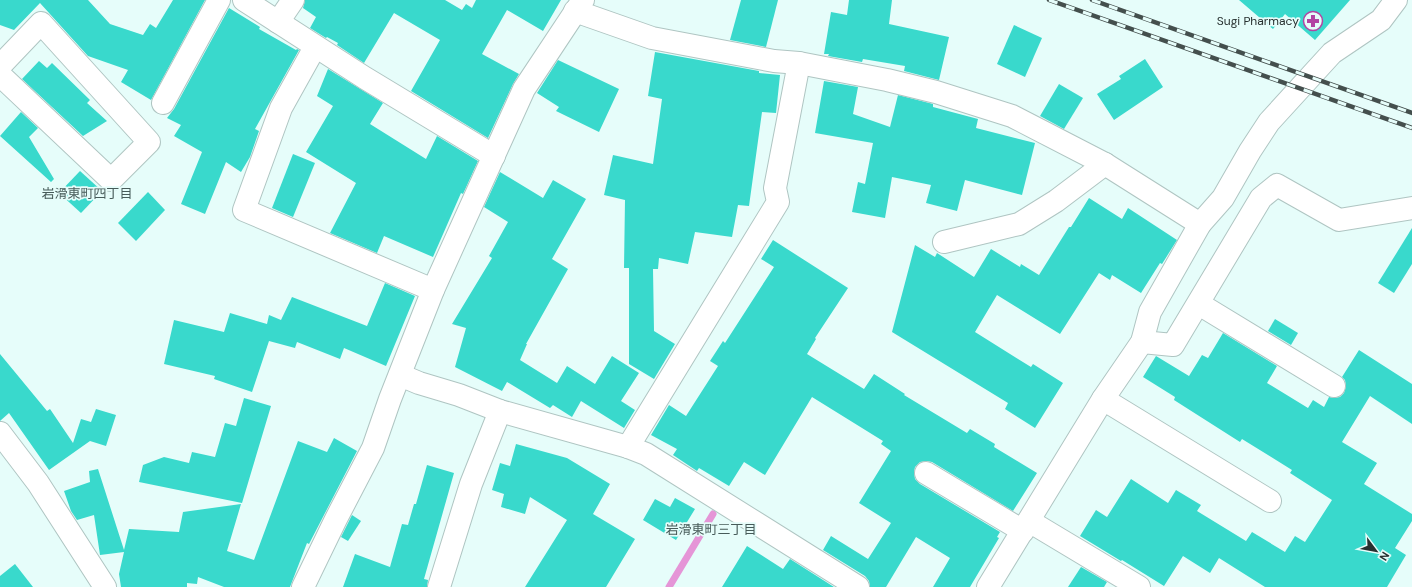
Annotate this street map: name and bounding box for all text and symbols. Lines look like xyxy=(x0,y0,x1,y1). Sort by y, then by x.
pharmacy icon: Sugi Pharmacy xyxy=(1302,10,1324,32)
place label: Sugi Pharmacy xyxy=(1217,13,1299,29)
district label: 岩滑東町四丁目 xyxy=(41,185,133,202)
district label: 岩滑東町三丁目 xyxy=(665,521,757,538)
north arrow xyxy=(1356,531,1396,571)
text: N xyxy=(1376,549,1393,563)

